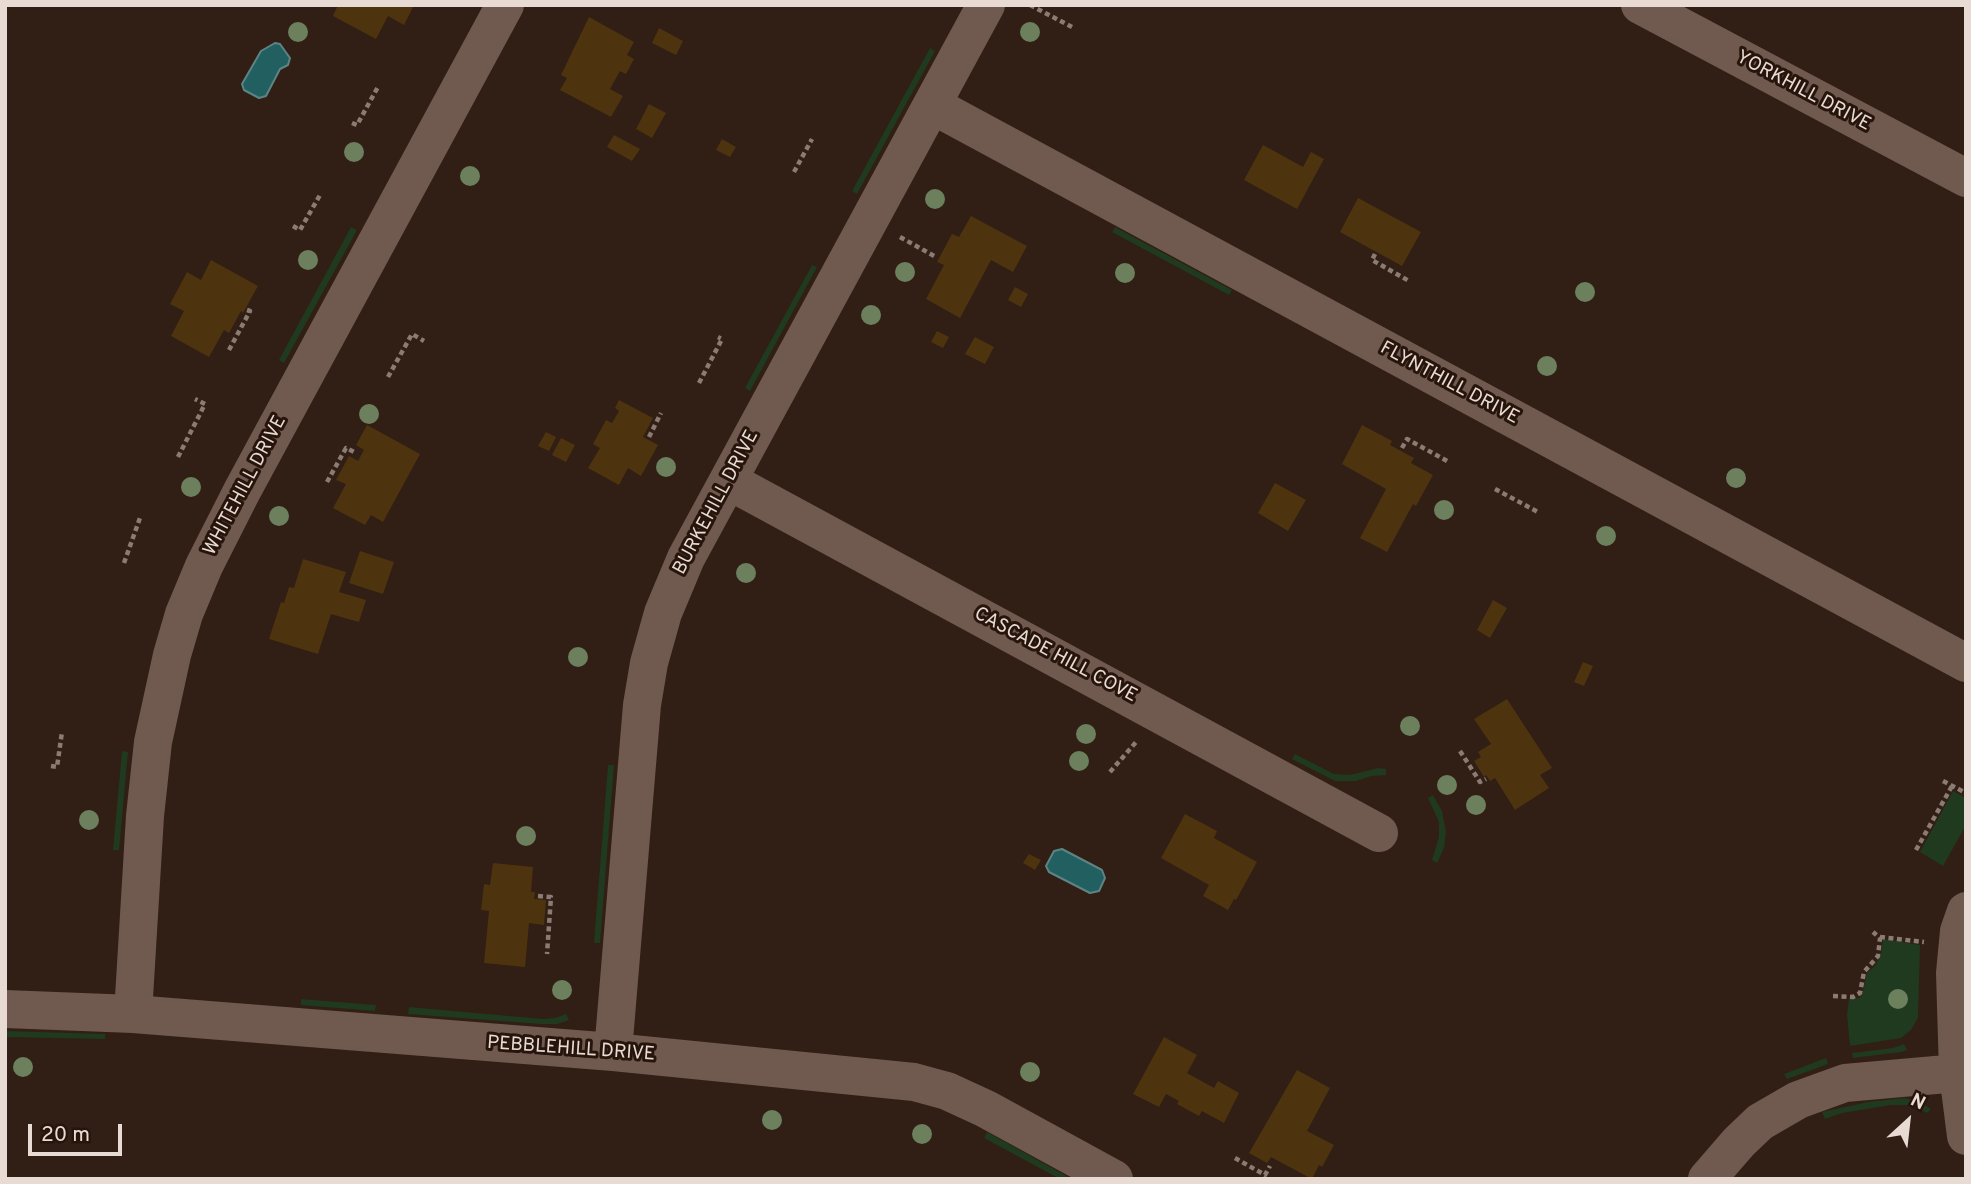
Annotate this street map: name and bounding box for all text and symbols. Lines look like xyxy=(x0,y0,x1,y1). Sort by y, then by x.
street label: YORKHILL DRIVE xyxy=(1732,47,1874,137)
street label: FLYNTHILL DRIVE xyxy=(1376,338,1522,430)
street label: WHITEHILL DRIVE xyxy=(200,412,292,560)
street label: BURKEHILL DRIVE xyxy=(669,427,765,579)
street label: CASCADE HILL COVE xyxy=(970,603,1140,709)
street label: PEBBLEHILL DRIVE xyxy=(486,1033,656,1067)
north arrow xyxy=(1873,1086,1943,1156)
text: N xyxy=(1906,1088,1929,1116)
scale bar xyxy=(32,1110,126,1154)
text: 20 m xyxy=(41,1122,90,1149)

